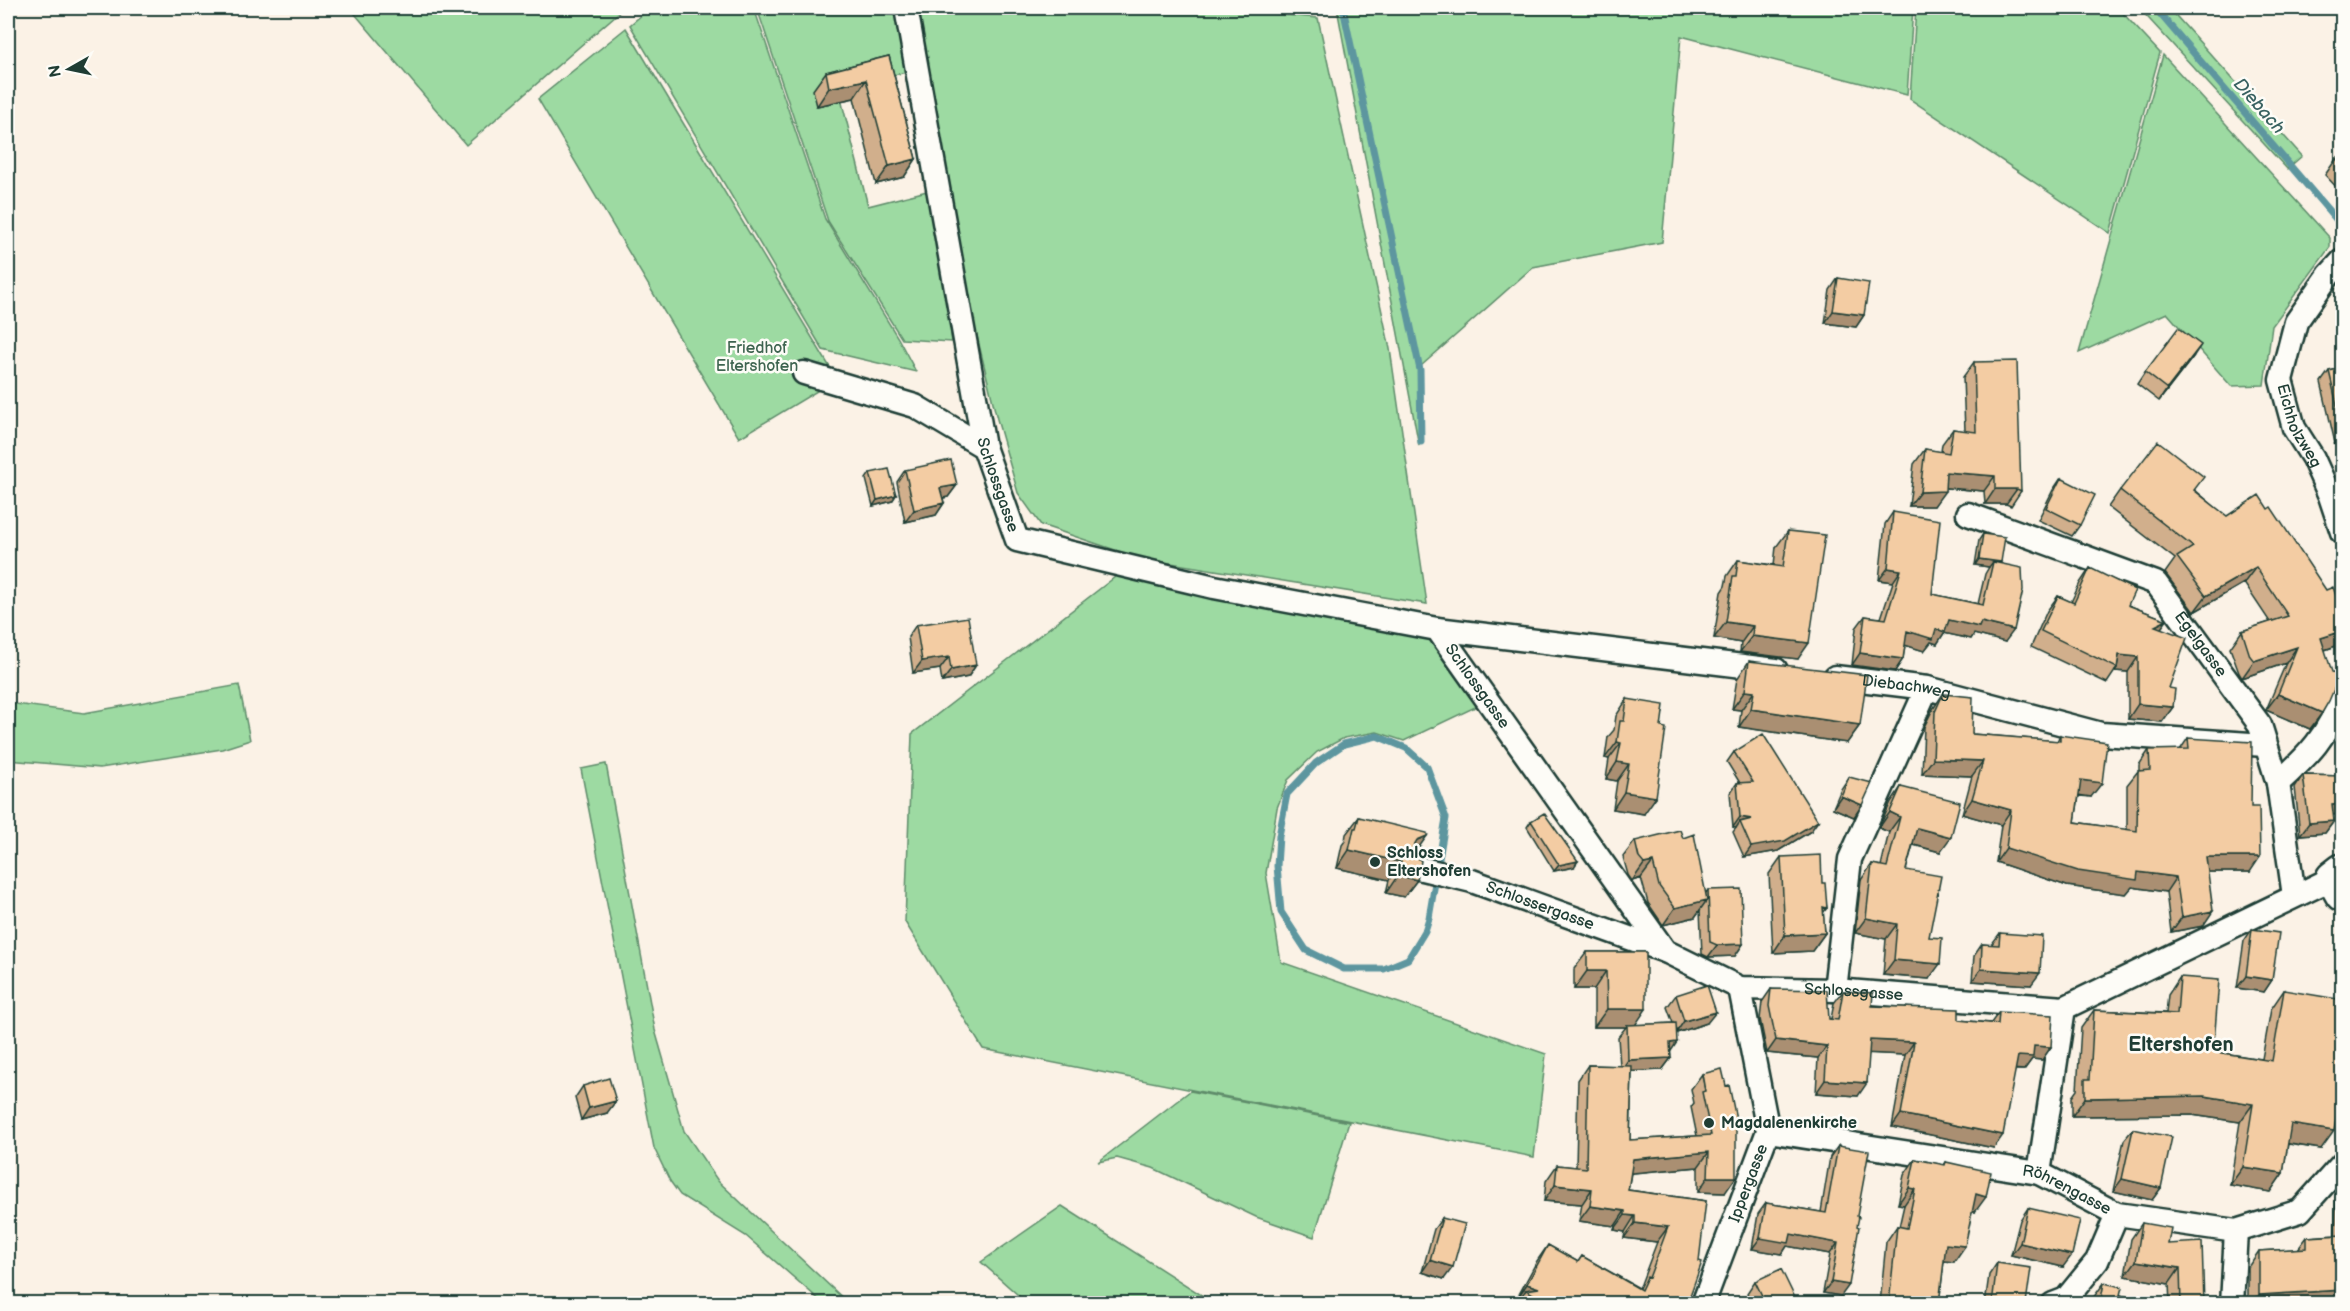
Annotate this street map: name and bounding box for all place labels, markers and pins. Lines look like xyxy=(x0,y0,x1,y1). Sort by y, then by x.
place label: Schloss Eltershofen xyxy=(1387,844,1471,881)
marker: Schloss Eltershofen xyxy=(1368,855,1382,869)
place label: Magdalenenkirche xyxy=(1721,1114,1857,1133)
marker: Magdalenenkirche xyxy=(1702,1116,1716,1130)

